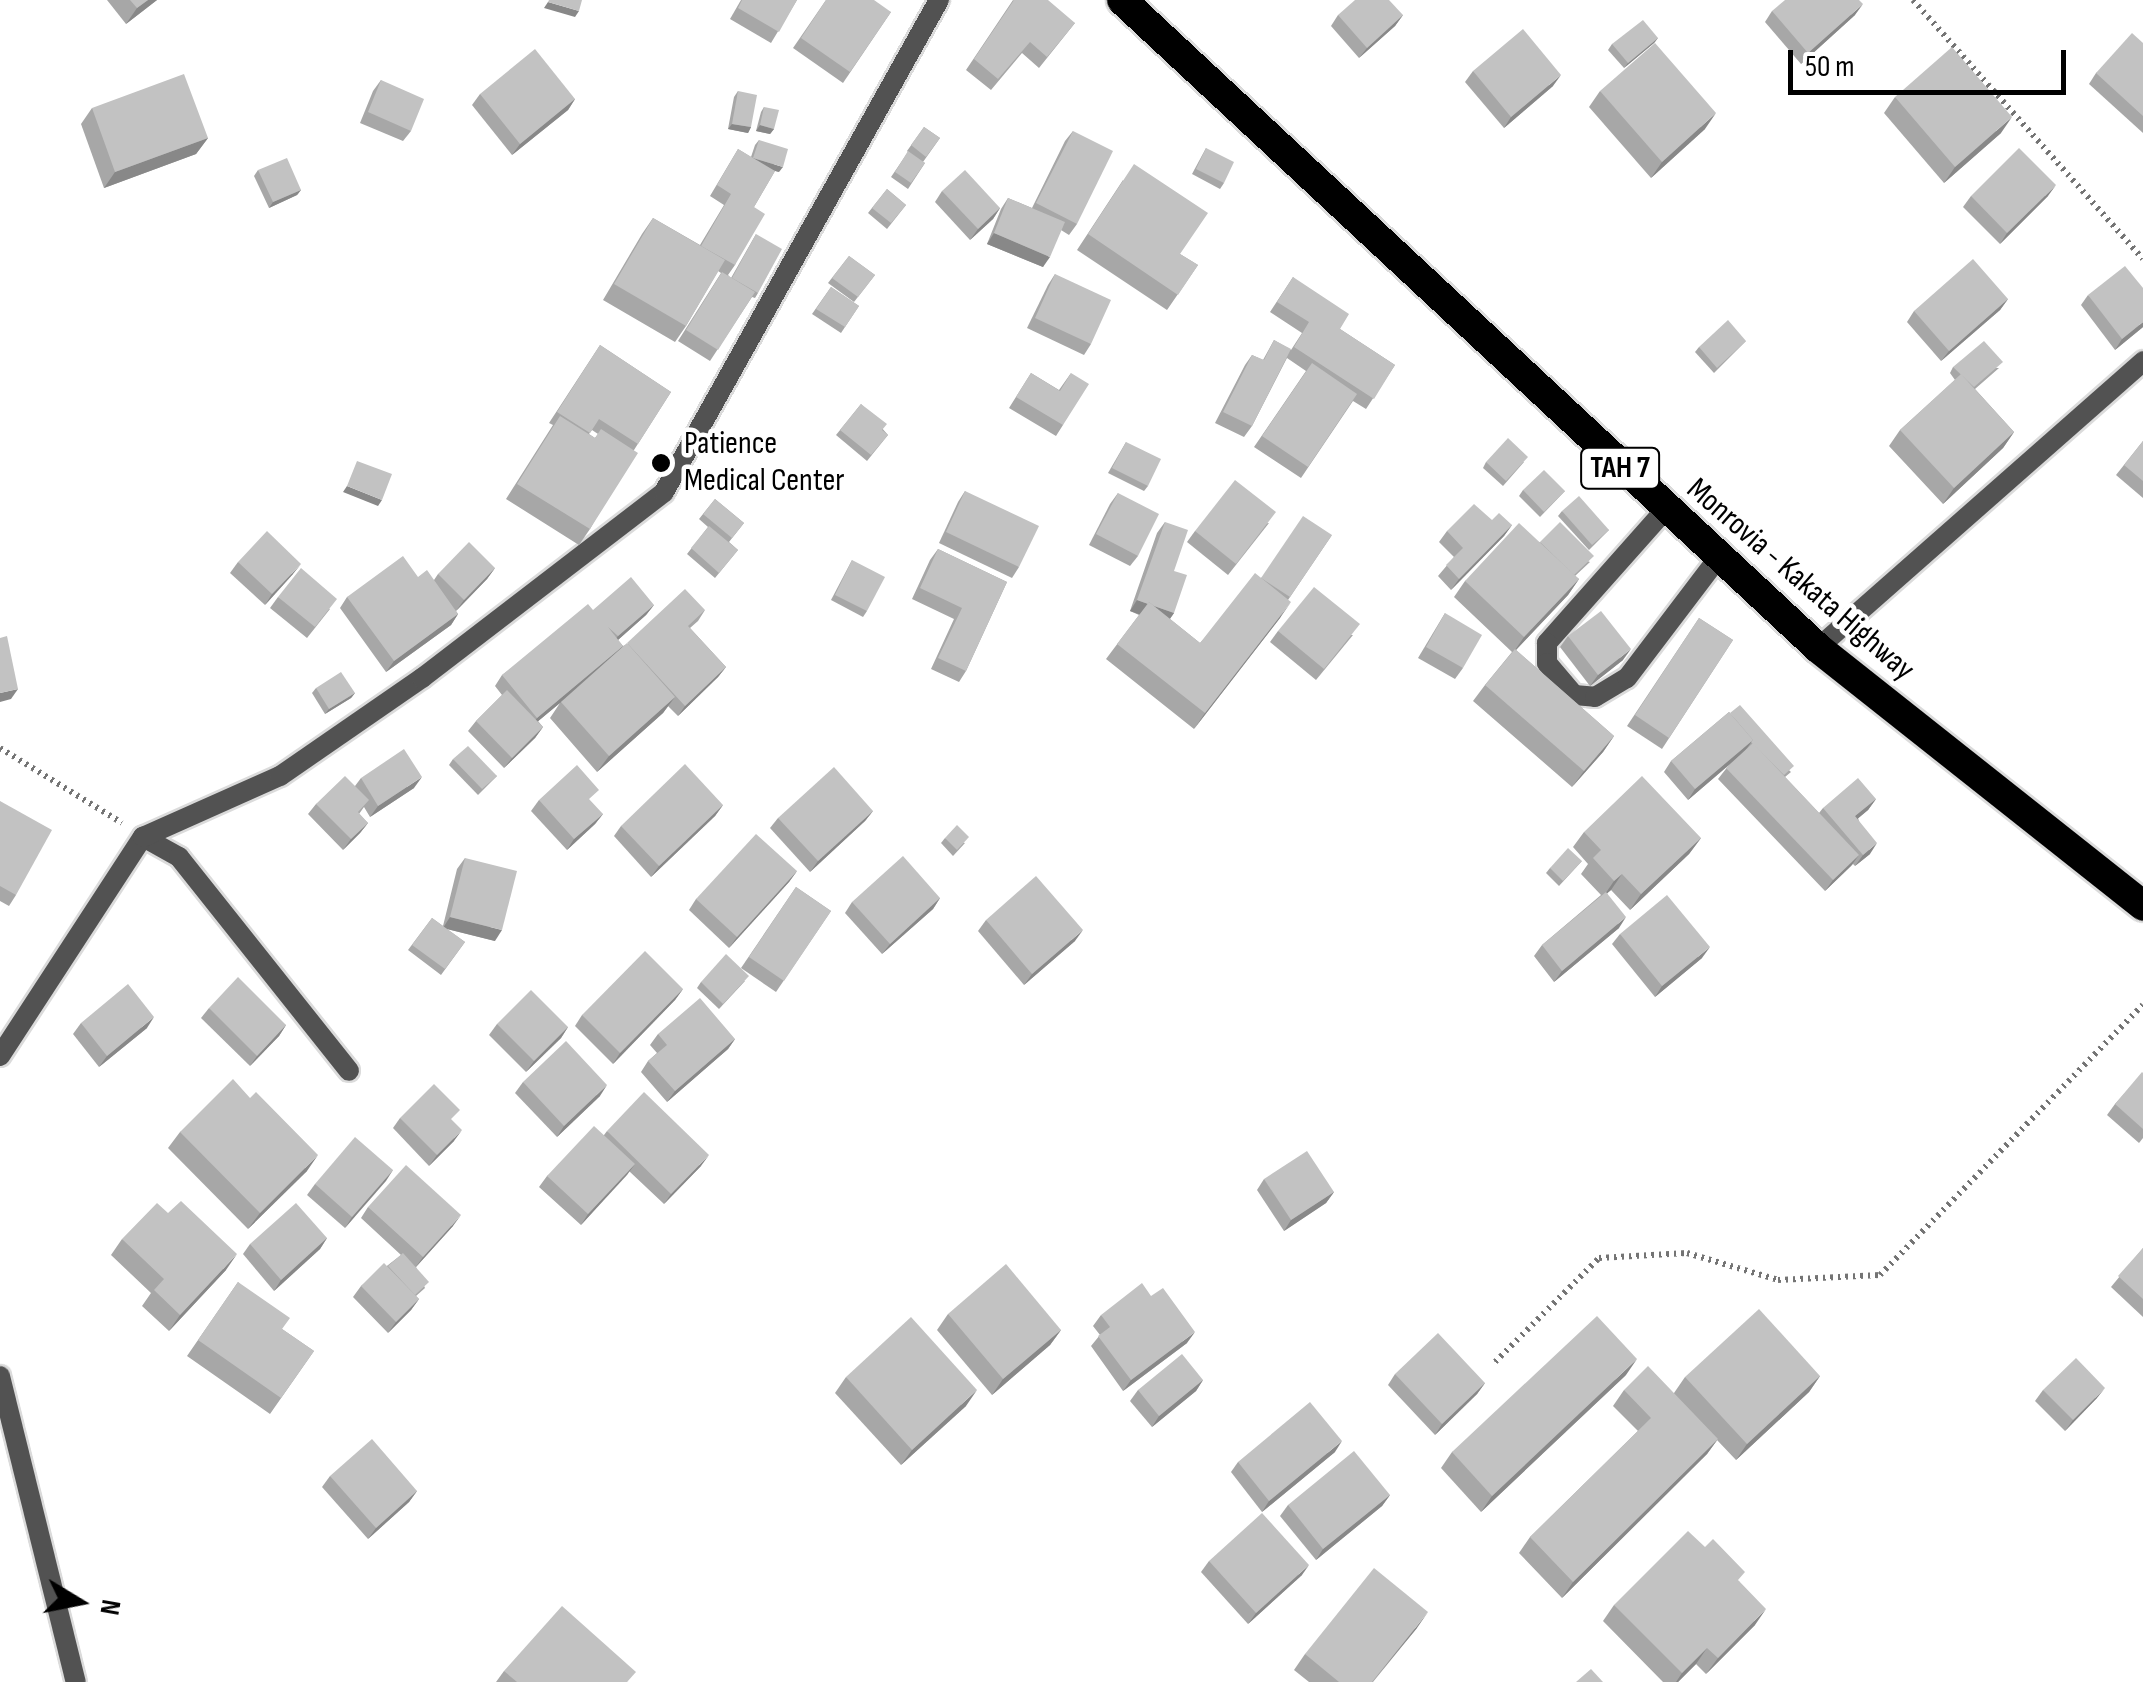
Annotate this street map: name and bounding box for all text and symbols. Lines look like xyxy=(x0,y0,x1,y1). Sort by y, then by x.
scale bar xyxy=(1793,30,2070,92)
text: 50 m xyxy=(1805,49,1854,85)
place label: Patience Medical Center xyxy=(684,426,844,501)
road number: TAH 7 xyxy=(1580,443,1660,493)
marker: Patience Medical Center xyxy=(648,450,674,476)
street label: Monrovia - Kakata Highway xyxy=(1678,471,1922,689)
north arrow xyxy=(30,1552,130,1652)
text: N xyxy=(92,1597,128,1618)

